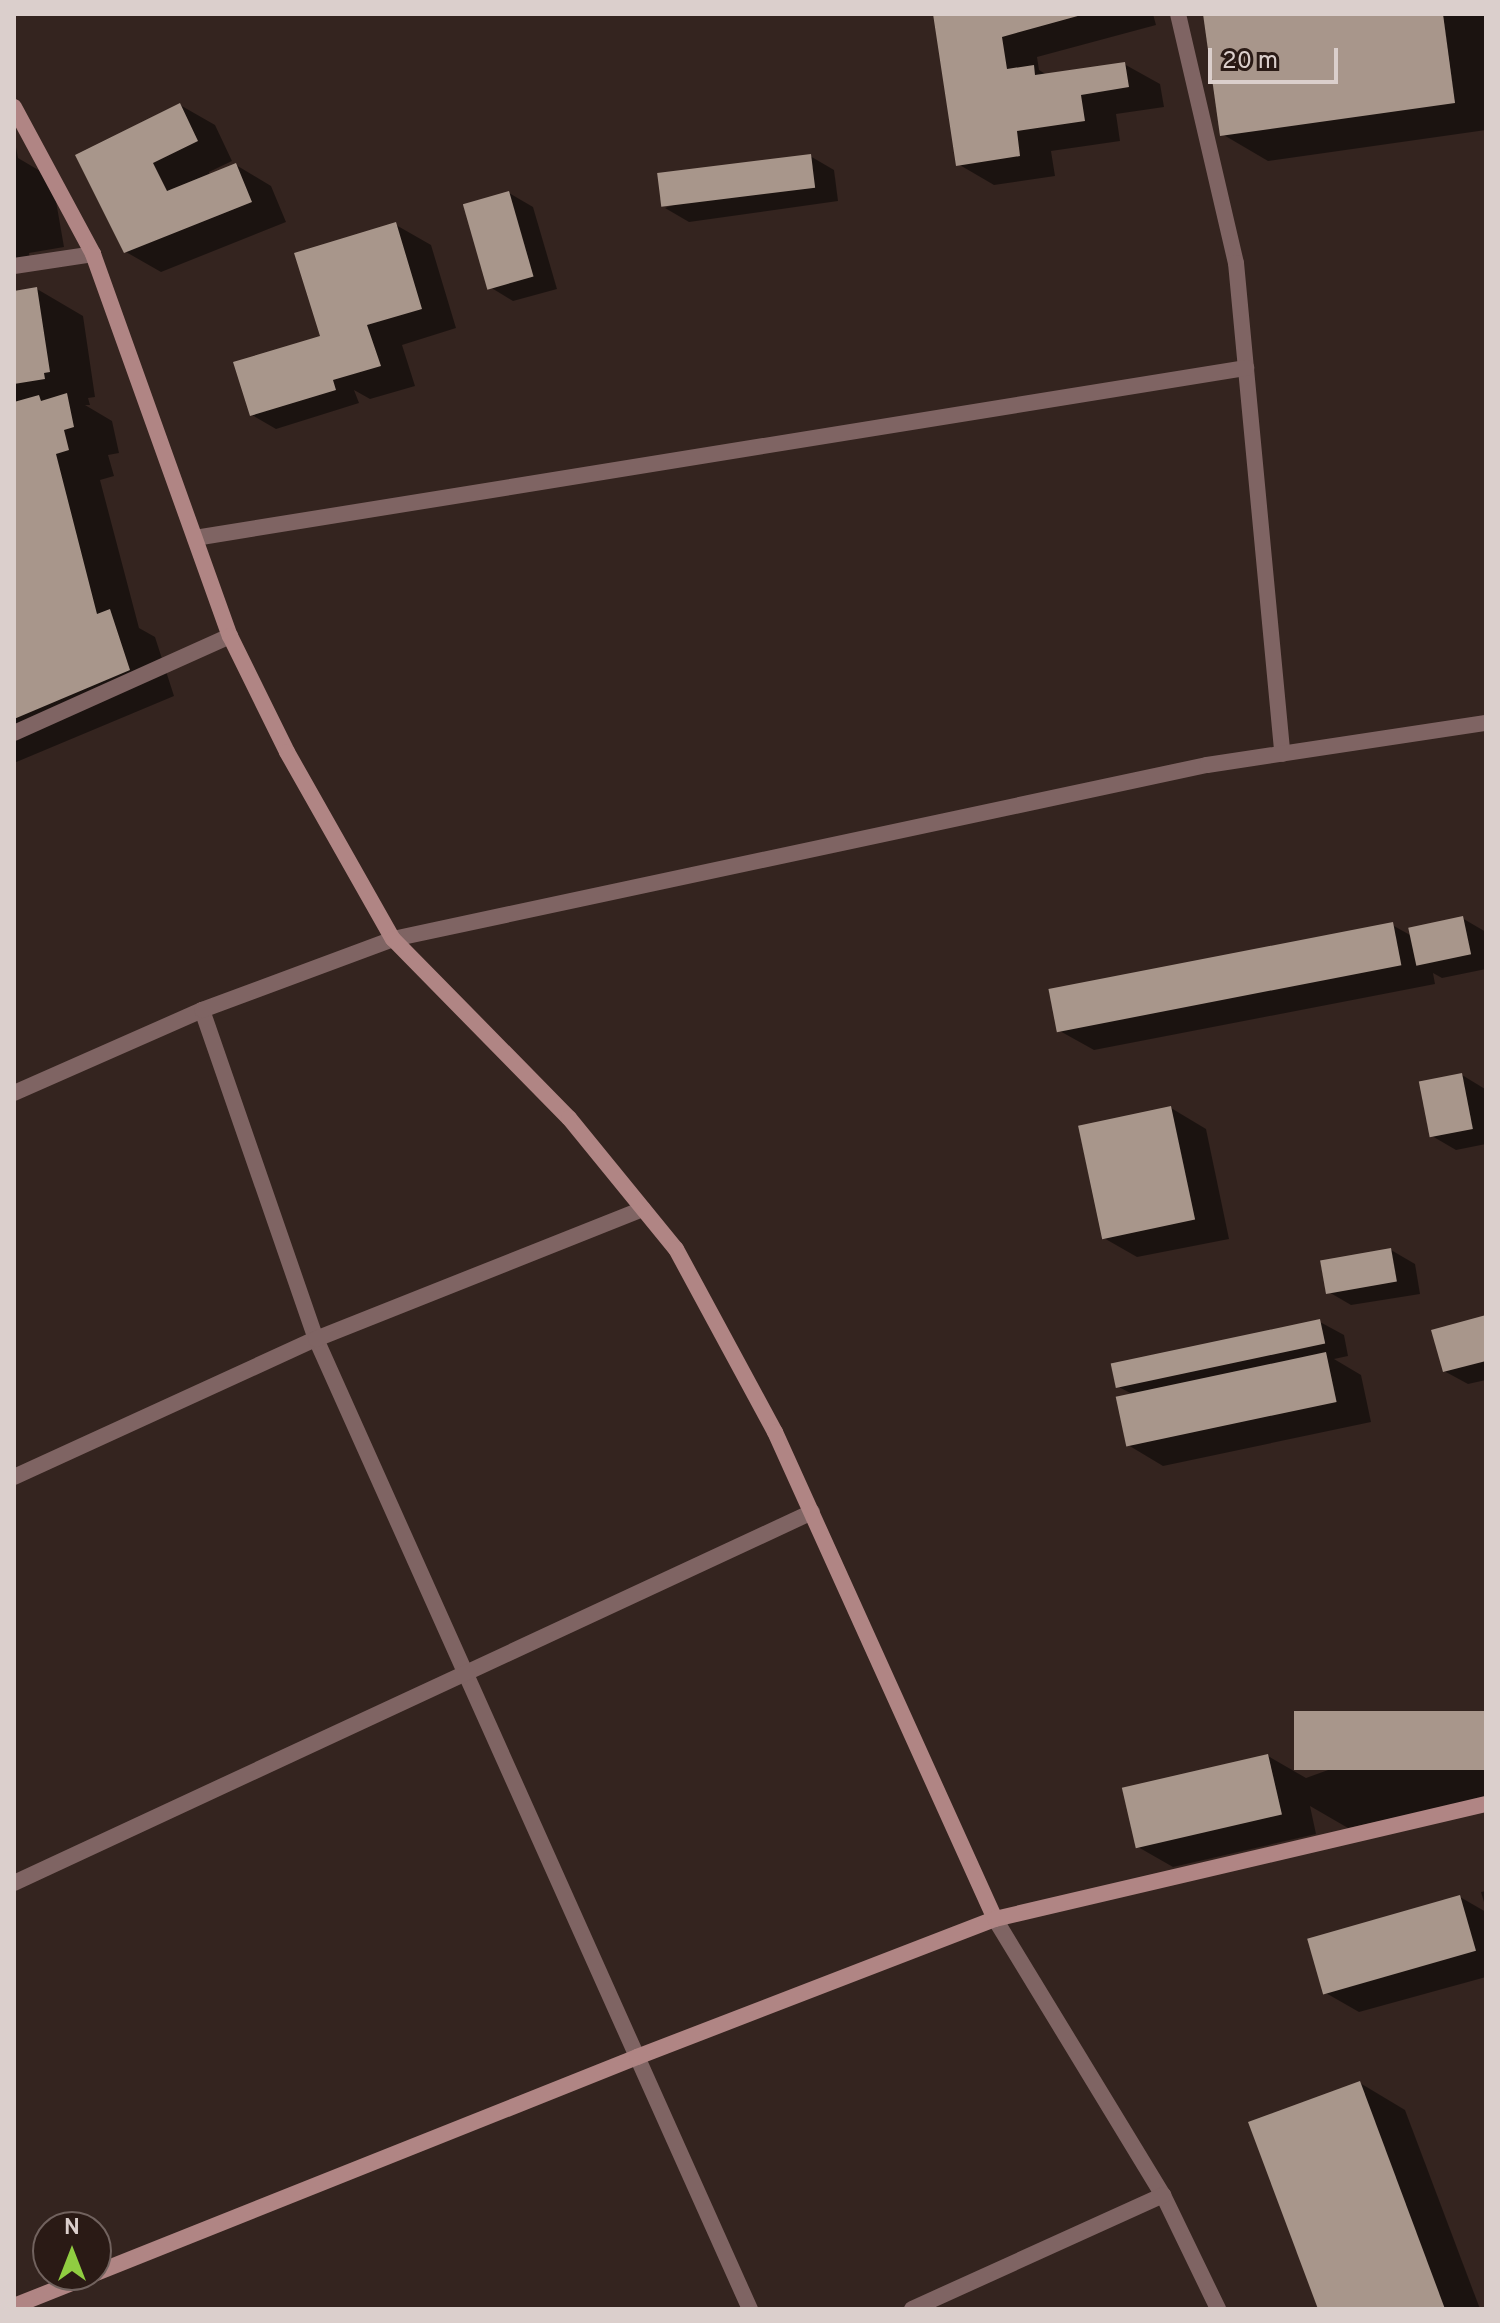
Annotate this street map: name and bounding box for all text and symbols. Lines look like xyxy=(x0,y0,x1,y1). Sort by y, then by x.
scale bar xyxy=(1212,32,1342,82)
text: 20 m xyxy=(1222,47,1278,77)
north arrow xyxy=(32,2211,112,2291)
text: N xyxy=(64,2215,80,2242)

